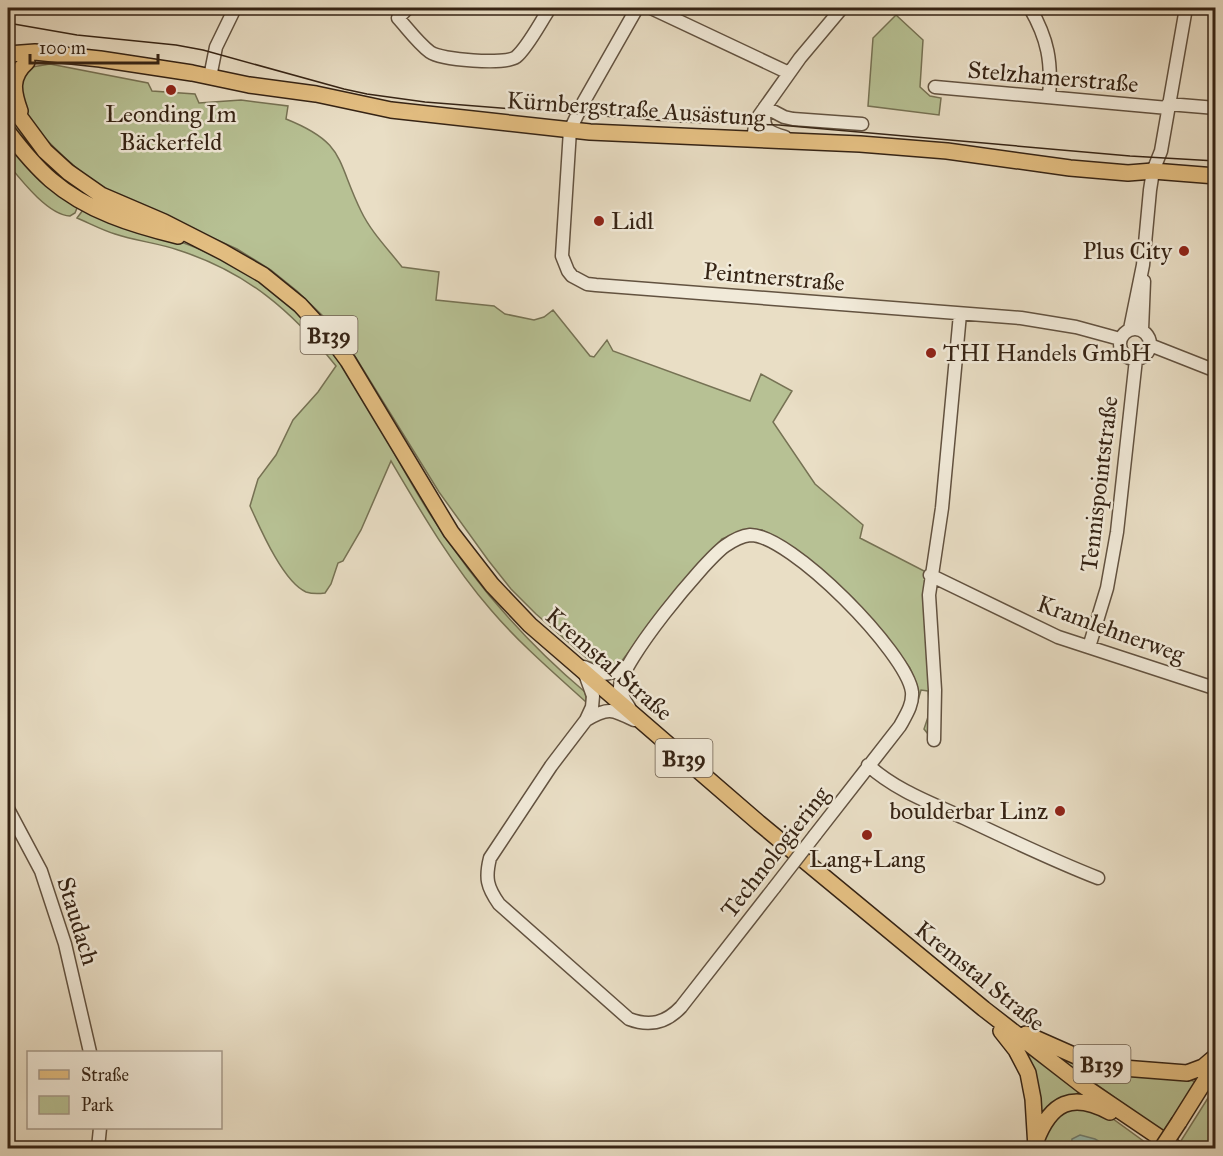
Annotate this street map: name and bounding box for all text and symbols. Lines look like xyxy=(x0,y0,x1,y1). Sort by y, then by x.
scale bar xyxy=(30,27,158,65)
text: 100 m xyxy=(39,37,86,59)
street label: Stelzhamerstraße xyxy=(966,55,1140,99)
marker: Leonding Im Bäckerfeld xyxy=(164,83,178,97)
street label: Kürnbergstraße Ausästung xyxy=(506,85,767,133)
place label: Leonding Im Bäckerfeld xyxy=(105,99,237,157)
place label: Lidl xyxy=(611,206,654,236)
marker: Lidl xyxy=(592,214,606,228)
place label: Plus City xyxy=(1083,236,1173,266)
marker: Plus City xyxy=(1177,244,1191,258)
street label: Peintnerstraße xyxy=(702,256,846,298)
road number: B139 xyxy=(300,316,358,354)
place label: THI Handels GmbH xyxy=(943,338,1152,368)
marker: THI Handels GmbH xyxy=(924,346,938,360)
street label: Tennispointstraße xyxy=(1073,394,1125,574)
street label: Kramlehnerweg xyxy=(1033,588,1190,670)
street label: Kremstal Straße xyxy=(539,601,679,727)
road number: B139 xyxy=(656,739,712,777)
street label: Technologiering xyxy=(714,779,836,924)
place label: boulderbar Linz xyxy=(889,796,1048,826)
marker: boulderbar Linz xyxy=(1053,804,1067,818)
marker: Lang+Lang xyxy=(860,828,874,842)
place label: Lang+Lang xyxy=(809,844,926,874)
street label: Staudach xyxy=(50,873,106,969)
street label: Kremstal Straße xyxy=(909,914,1051,1038)
road number: B139 xyxy=(1074,1045,1130,1083)
legend xyxy=(27,1051,222,1129)
text: Straße xyxy=(81,1064,129,1086)
text: Park xyxy=(81,1094,114,1116)

